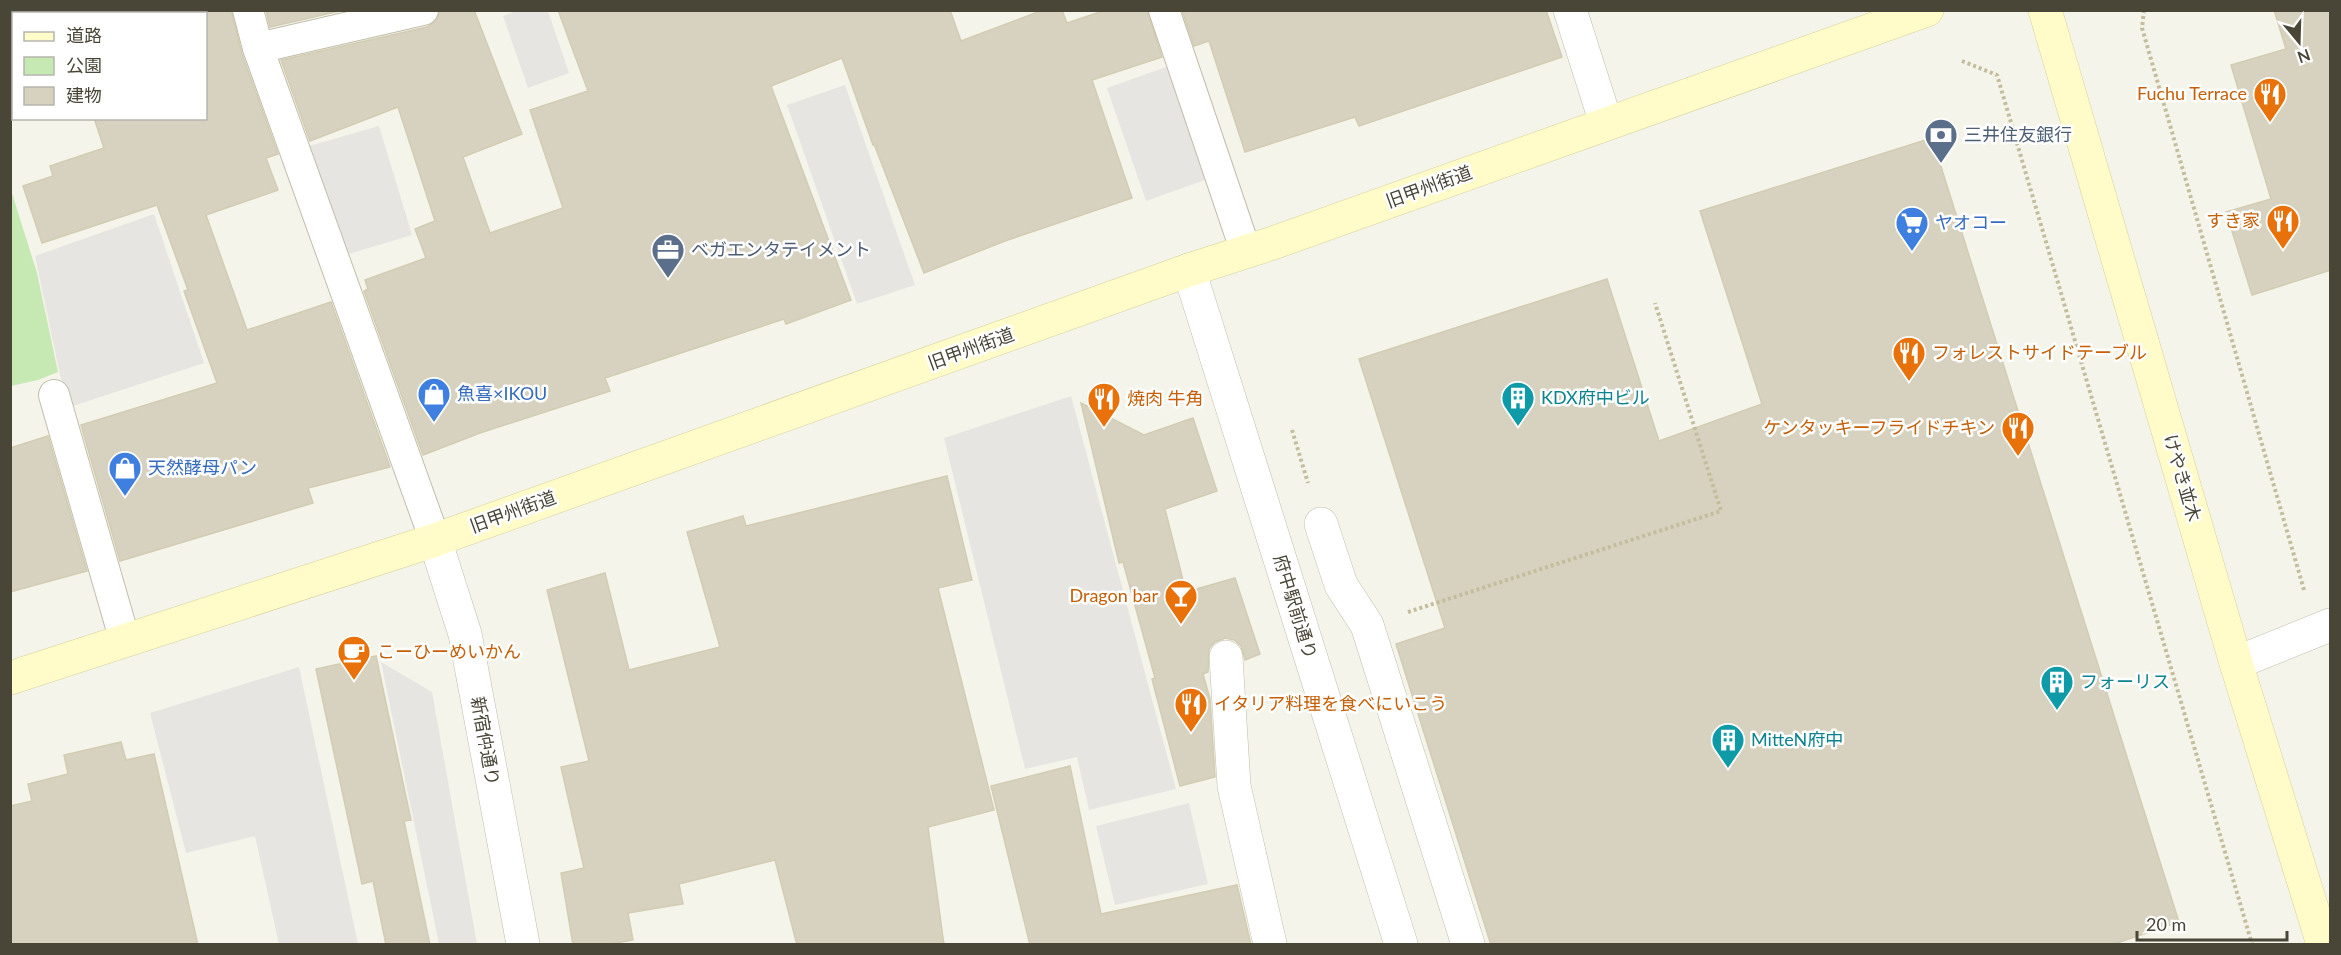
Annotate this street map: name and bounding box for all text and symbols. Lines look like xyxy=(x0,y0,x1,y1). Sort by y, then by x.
legend xyxy=(12,12,207,120)
north arrow xyxy=(2269,12,2329,72)
text: 道路 xyxy=(66,24,102,46)
text: N xyxy=(2295,46,2313,68)
text: 公園 xyxy=(66,54,102,76)
restaurant icon: Fuchu Terrace xyxy=(2252,76,2288,123)
place label: Fuchu Terrace xyxy=(2137,82,2247,104)
text: 建物 xyxy=(66,84,102,106)
bank icon: 三井住友銀行 xyxy=(1923,117,1959,164)
place label: 三井住友銀行 xyxy=(1964,123,2072,145)
street label: 旧甲州街道 xyxy=(1383,160,1475,212)
restaurant icon: すき家 xyxy=(2265,203,2301,250)
supermarket icon: ヤオコー xyxy=(1894,205,1930,252)
place label: すき家 xyxy=(2206,209,2260,231)
place label: ヤオコー xyxy=(1935,211,2007,233)
office icon: ベガエンタテイメント xyxy=(650,232,686,279)
place label: ベガエンタテイメント xyxy=(691,238,871,260)
street label: 旧甲州街道 xyxy=(925,322,1017,374)
restaurant icon: フォレストサイドテーブル xyxy=(1891,335,1927,382)
place label: フォレストサイドテーブル xyxy=(1932,341,2147,363)
shop icon: 魚喜×IKOU xyxy=(416,376,452,423)
building icon: KDX府中ビル xyxy=(1500,380,1536,427)
restaurant icon: 焼肉 牛角 xyxy=(1086,381,1122,428)
place label: 魚喜×IKOU xyxy=(457,382,547,404)
place label: KDX府中ビル xyxy=(1541,386,1650,408)
place label: 焼肉 牛角 xyxy=(1127,387,1204,409)
restaurant icon: ケンタッキーフライドチキン xyxy=(2000,410,2036,457)
place label: ケンタッキーフライドチキン xyxy=(1763,416,1995,438)
street label: けやき並木 xyxy=(2160,431,2206,524)
shop icon: 天然酵母パン xyxy=(107,450,143,497)
place label: 天然酵母パン xyxy=(148,456,257,478)
street label: 旧甲州街道 xyxy=(467,485,559,537)
street label: 府中駅前通り xyxy=(1270,552,1322,662)
bar icon: Dragon bar xyxy=(1163,578,1199,625)
place label: Dragon bar xyxy=(1069,584,1158,606)
cafe icon: こーひーめいかん xyxy=(336,634,372,681)
place label: こーひーめいかん xyxy=(377,640,521,662)
building icon: フォーリス xyxy=(2039,664,2075,711)
place label: フォーリス xyxy=(2080,670,2170,692)
restaurant icon: イタリア料理を食べにいこう xyxy=(1173,686,1209,733)
place label: イタリア料理を食べにいこう xyxy=(1214,692,1447,714)
street label: 新宿仲通り xyxy=(467,695,505,787)
building icon: MitteN府中 xyxy=(1710,722,1746,769)
place label: MitteN府中 xyxy=(1751,728,1843,750)
scale bar xyxy=(2137,904,2287,942)
text: 20 m xyxy=(2146,913,2186,935)

